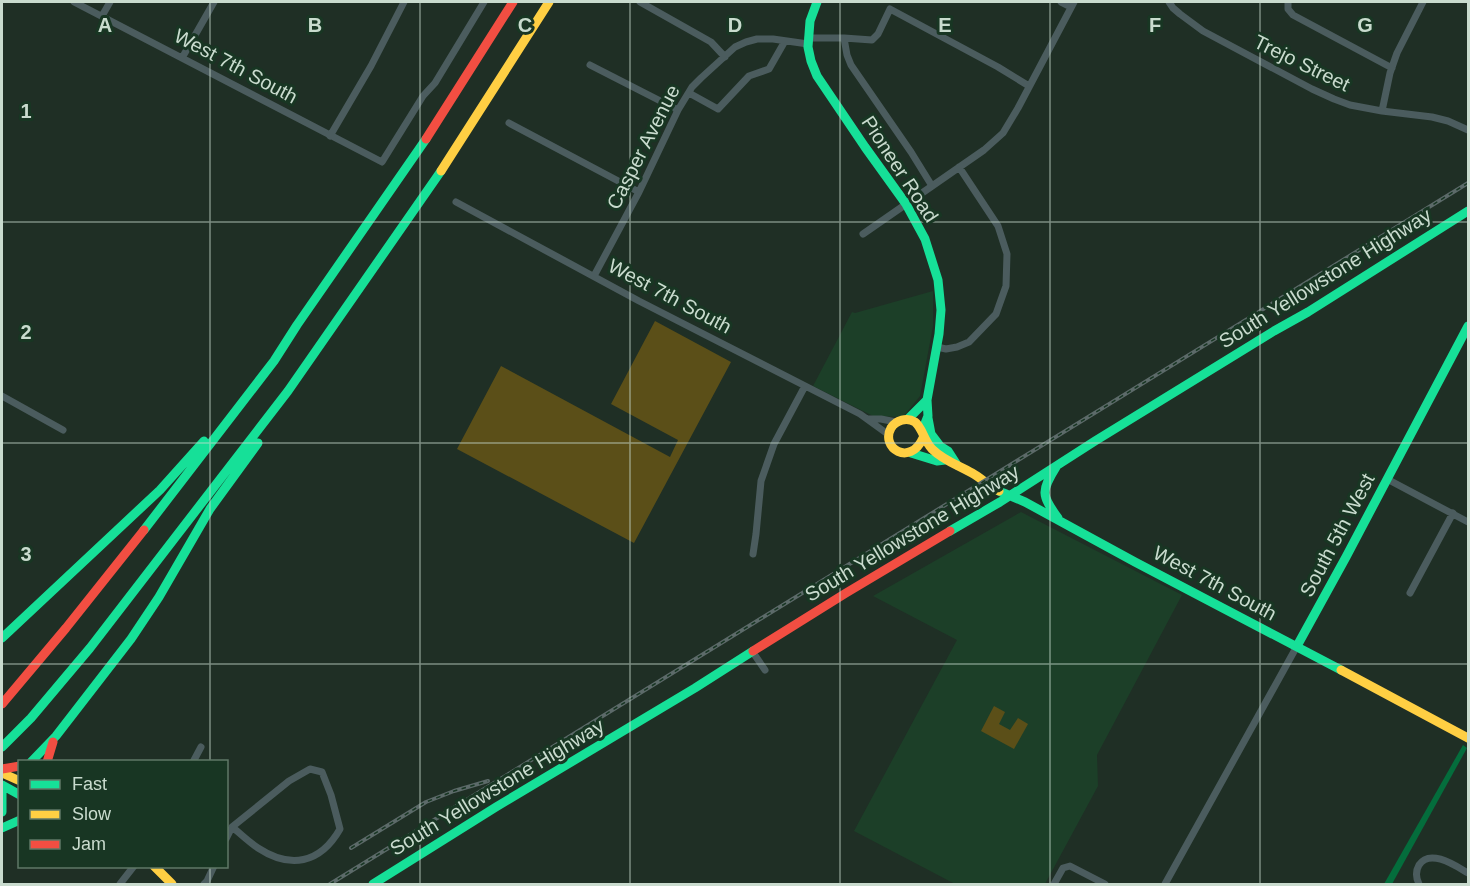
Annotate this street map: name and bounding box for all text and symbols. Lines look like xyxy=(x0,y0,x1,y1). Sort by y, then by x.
text: A xyxy=(98,14,112,36)
text: B xyxy=(308,14,322,36)
text: C xyxy=(518,14,532,36)
text: D xyxy=(728,14,742,36)
text: E xyxy=(938,14,952,36)
text: F xyxy=(1149,14,1161,36)
text: G xyxy=(1357,14,1373,36)
street label: West 7th South xyxy=(171,24,301,108)
street label: Trejo Street xyxy=(1251,30,1354,96)
street label: Casper Avenue xyxy=(602,81,684,213)
text: 1 xyxy=(20,100,32,122)
street label: Pioneer Road xyxy=(857,112,943,226)
street label: South Yellowstone Highway xyxy=(1215,204,1435,352)
street label: West 7th South xyxy=(605,254,735,338)
text: 2 xyxy=(20,321,32,343)
street label: South Yellowstone Highway xyxy=(801,460,1023,606)
street label: South 5th West xyxy=(1295,469,1379,600)
street label: West 7th South xyxy=(1150,541,1280,625)
text: 3 xyxy=(20,543,32,565)
street label: South Yellowstone Highway xyxy=(386,714,608,860)
legend xyxy=(18,760,228,868)
text: Fast xyxy=(72,774,107,794)
text: Slow xyxy=(72,804,112,824)
text: Jam xyxy=(72,834,106,854)

